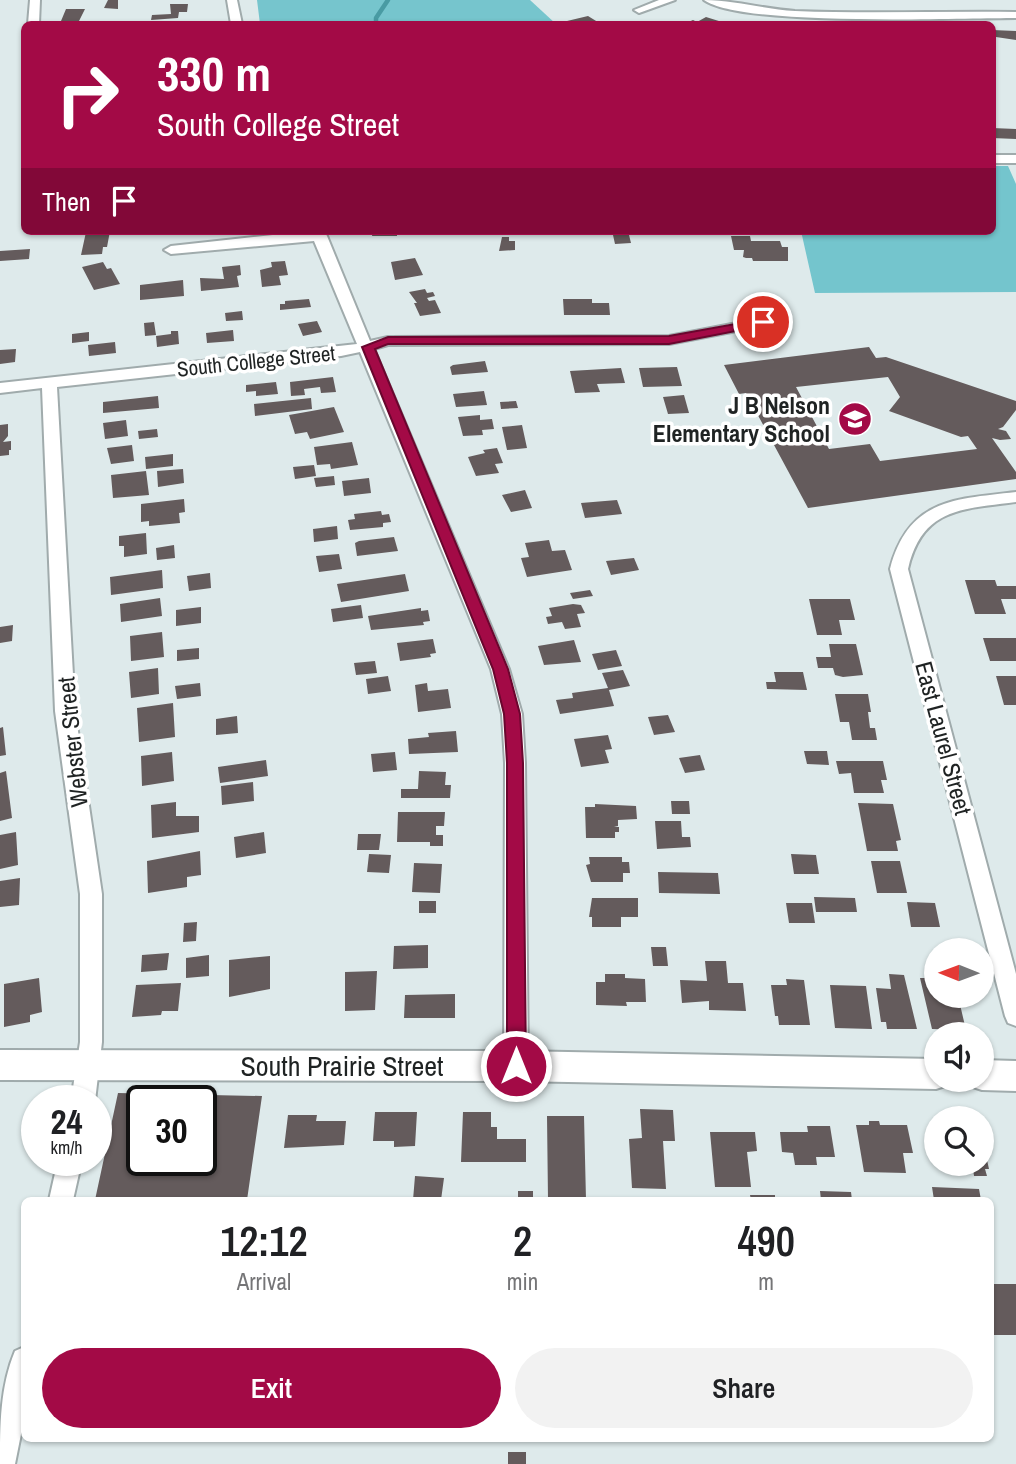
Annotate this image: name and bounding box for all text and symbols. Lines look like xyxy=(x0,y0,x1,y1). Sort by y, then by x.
text: 330 m xyxy=(157,40,271,106)
icon: right xyxy=(42,49,133,140)
text: South College Street xyxy=(157,103,399,146)
icon: arrive xyxy=(105,182,143,220)
text: Then xyxy=(42,184,91,219)
pin xyxy=(733,292,793,352)
icon: arrive xyxy=(744,303,782,341)
street label: South College Street xyxy=(175,338,337,384)
place label: J B Nelson Elementary School xyxy=(653,389,830,449)
school or university icon: J B Nelson Elementary School xyxy=(836,400,874,438)
street label: East Laurel Street xyxy=(908,658,980,819)
street label: Webster Street xyxy=(49,675,95,809)
north arrow xyxy=(924,938,994,1008)
map controls xyxy=(924,938,994,1176)
button: sound xyxy=(924,1022,994,1092)
position arrow xyxy=(479,1029,553,1103)
street label: South Prairie Street xyxy=(241,1047,443,1085)
speed limit sign: 30 xyxy=(126,1085,217,1176)
text: 24 xyxy=(51,1098,82,1145)
button: search xyxy=(924,1106,994,1176)
text: km/h xyxy=(51,1135,83,1160)
text: 12:12 xyxy=(220,1213,308,1269)
text: 2 xyxy=(513,1213,532,1269)
text: 490 xyxy=(737,1213,795,1269)
text: Arrival xyxy=(237,1266,291,1297)
text: min xyxy=(507,1266,538,1297)
text: m xyxy=(758,1266,774,1297)
button: Exit xyxy=(42,1348,501,1428)
button: Share xyxy=(515,1348,973,1428)

